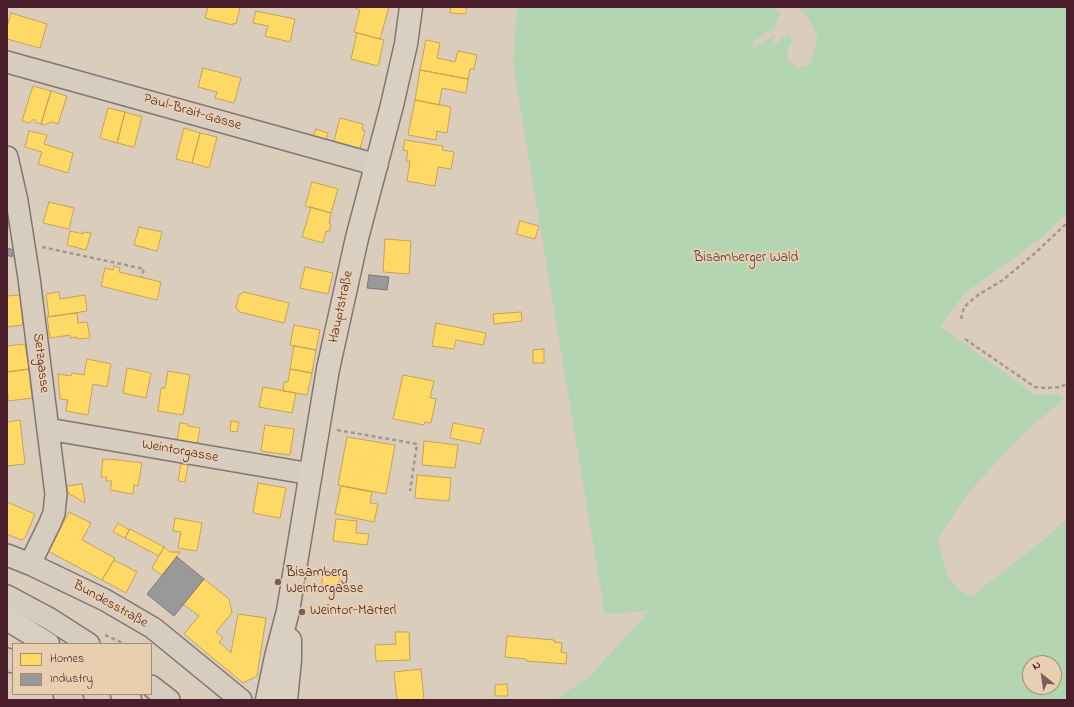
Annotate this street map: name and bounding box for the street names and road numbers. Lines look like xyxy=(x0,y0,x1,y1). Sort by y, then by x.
street label: Paul-Brait-Gasse xyxy=(141,91,243,135)
street label: Hauptstraße xyxy=(326,269,358,345)
street label: Setzgasse xyxy=(28,332,52,394)
street label: Weintorgasse xyxy=(141,437,219,467)
street label: Bundesstraße xyxy=(70,578,150,632)

